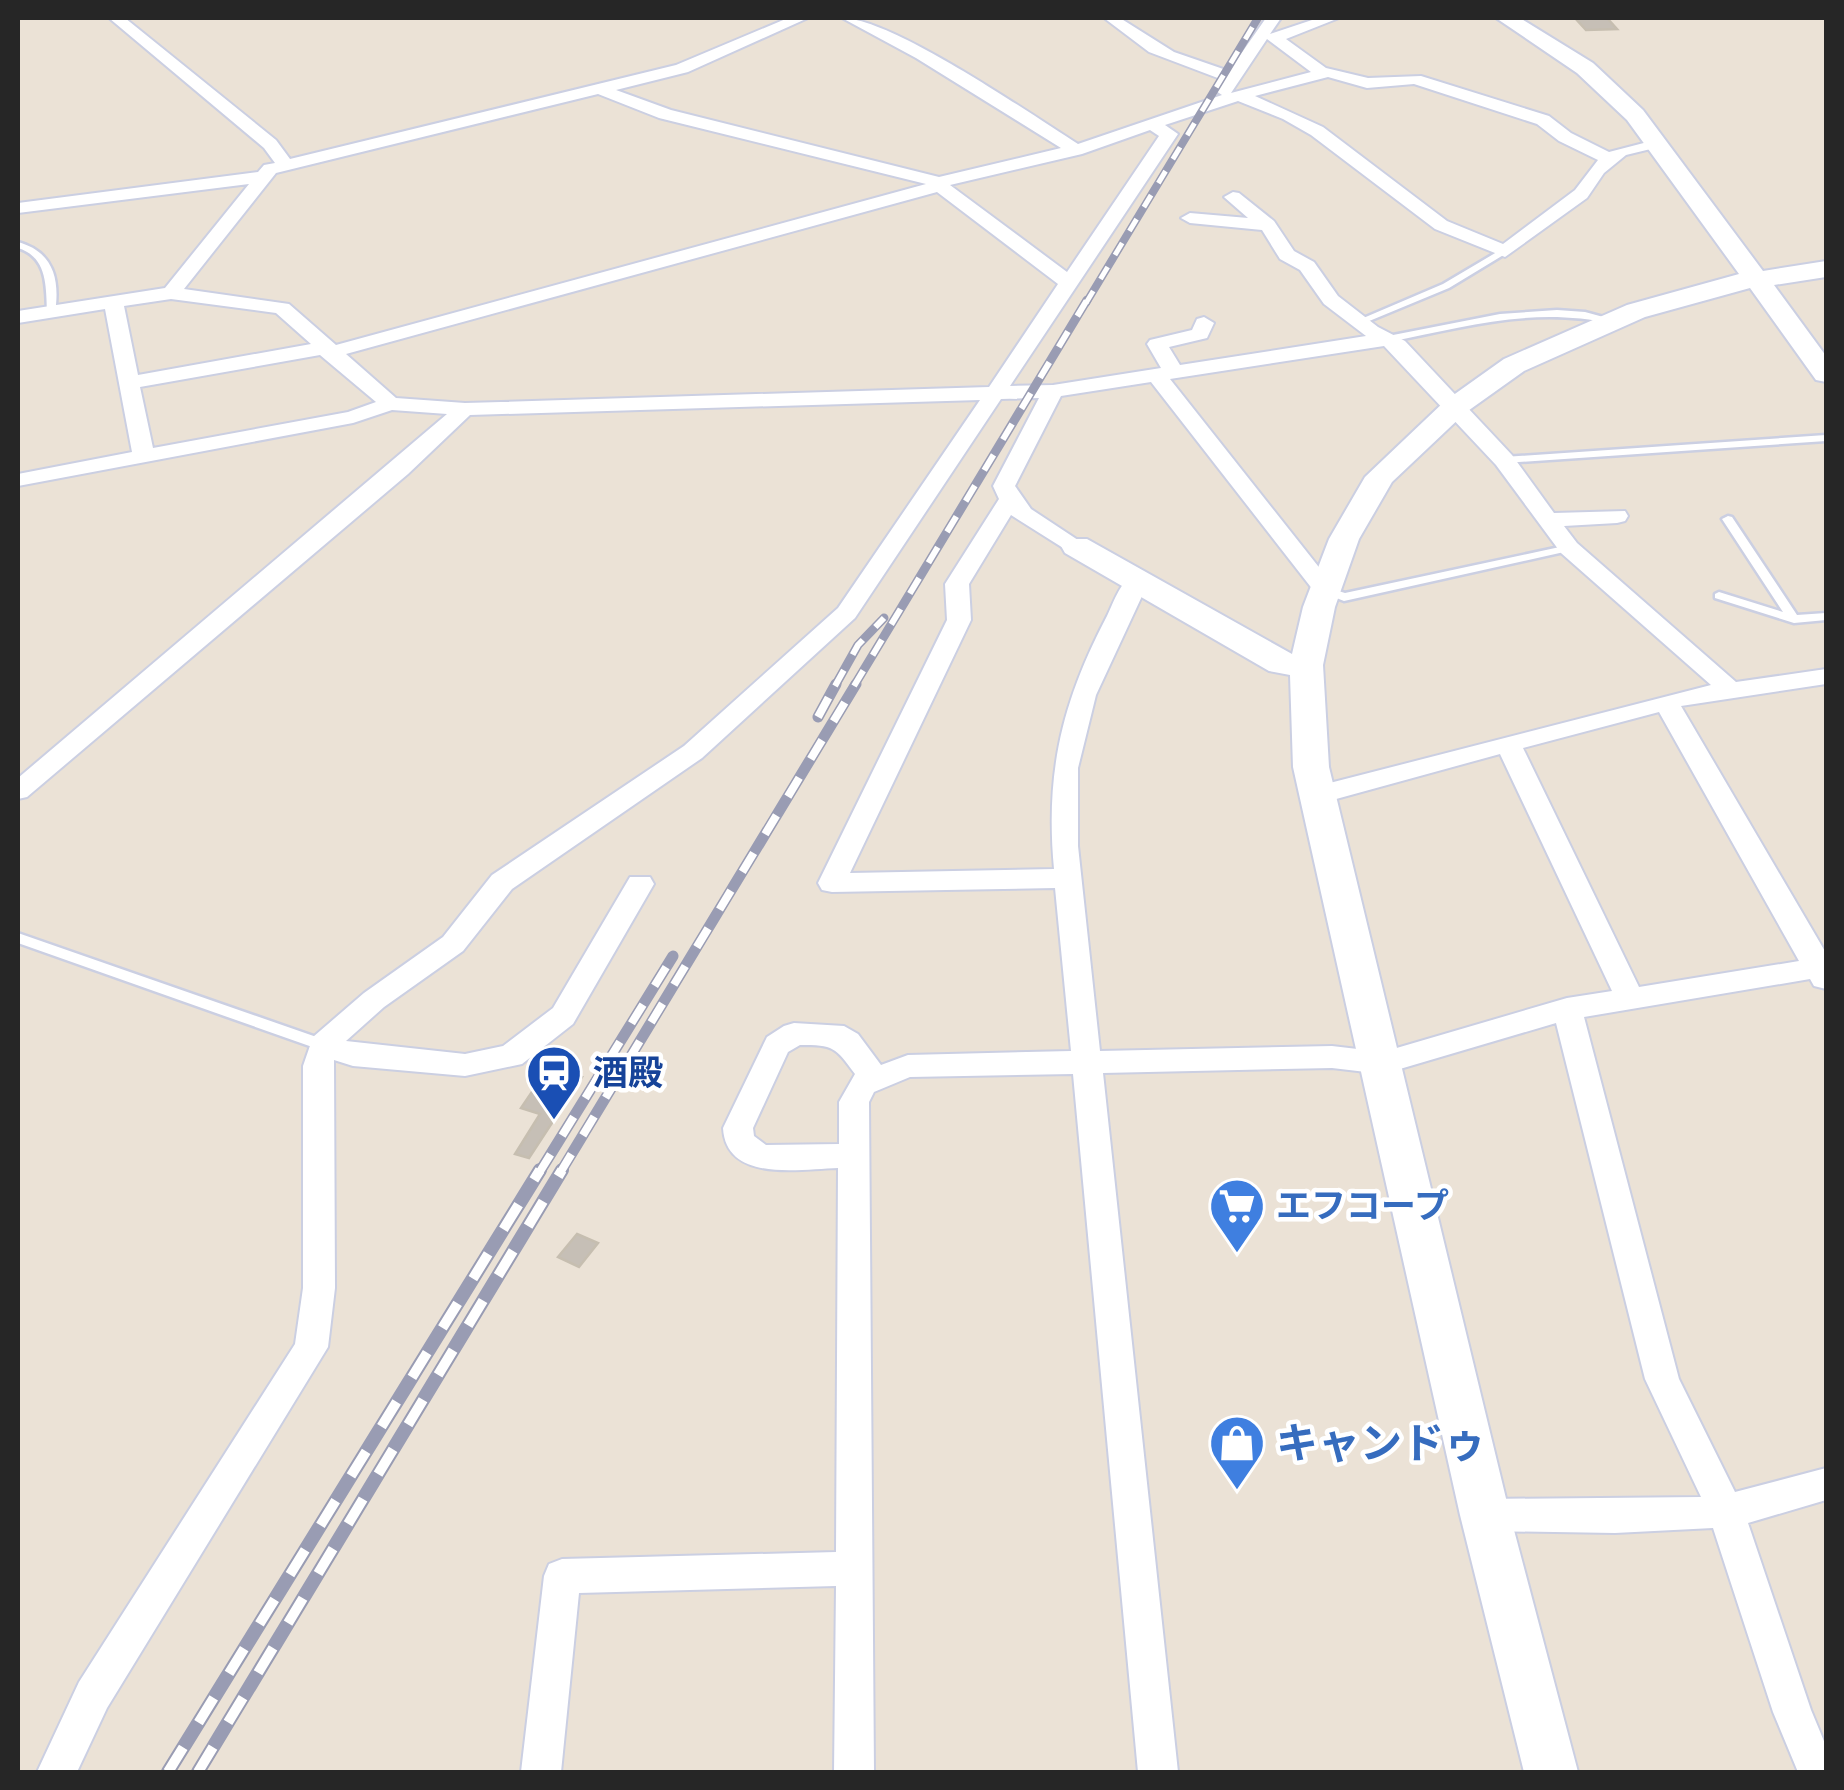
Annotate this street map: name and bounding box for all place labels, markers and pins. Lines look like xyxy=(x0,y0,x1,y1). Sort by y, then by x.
station icon: 酒殿 xyxy=(524,1043,584,1122)
place label: 酒殿 xyxy=(593,1052,663,1094)
supermarket icon: エフコープ xyxy=(1207,1176,1267,1255)
place label: エフコープ xyxy=(1276,1185,1449,1227)
shop icon: キャンドゥ xyxy=(1207,1413,1267,1492)
place label: キャンドゥ xyxy=(1276,1418,1486,1469)

